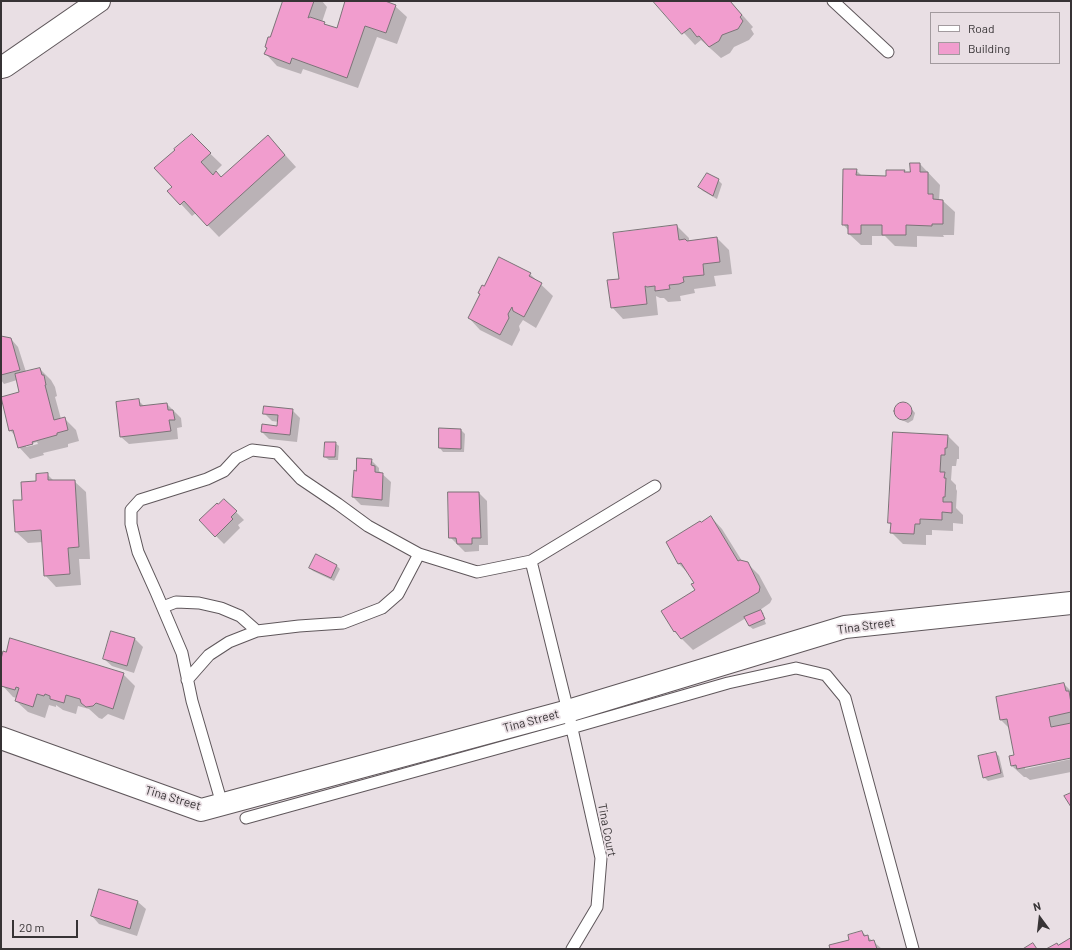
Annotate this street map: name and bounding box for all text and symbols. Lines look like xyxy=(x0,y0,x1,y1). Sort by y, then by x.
legend xyxy=(930,12,1060,64)
text: Road xyxy=(968,21,995,35)
text: Building xyxy=(968,41,1010,55)
street label: Tina Street xyxy=(837,615,895,637)
street label: Tina Street xyxy=(501,707,561,735)
street label: Tina Street xyxy=(143,783,203,813)
street label: Tina Court xyxy=(595,802,619,858)
north arrow xyxy=(1020,898,1060,938)
text: N xyxy=(1032,899,1042,913)
scale bar xyxy=(14,912,80,938)
text: 20 m xyxy=(19,920,45,934)

